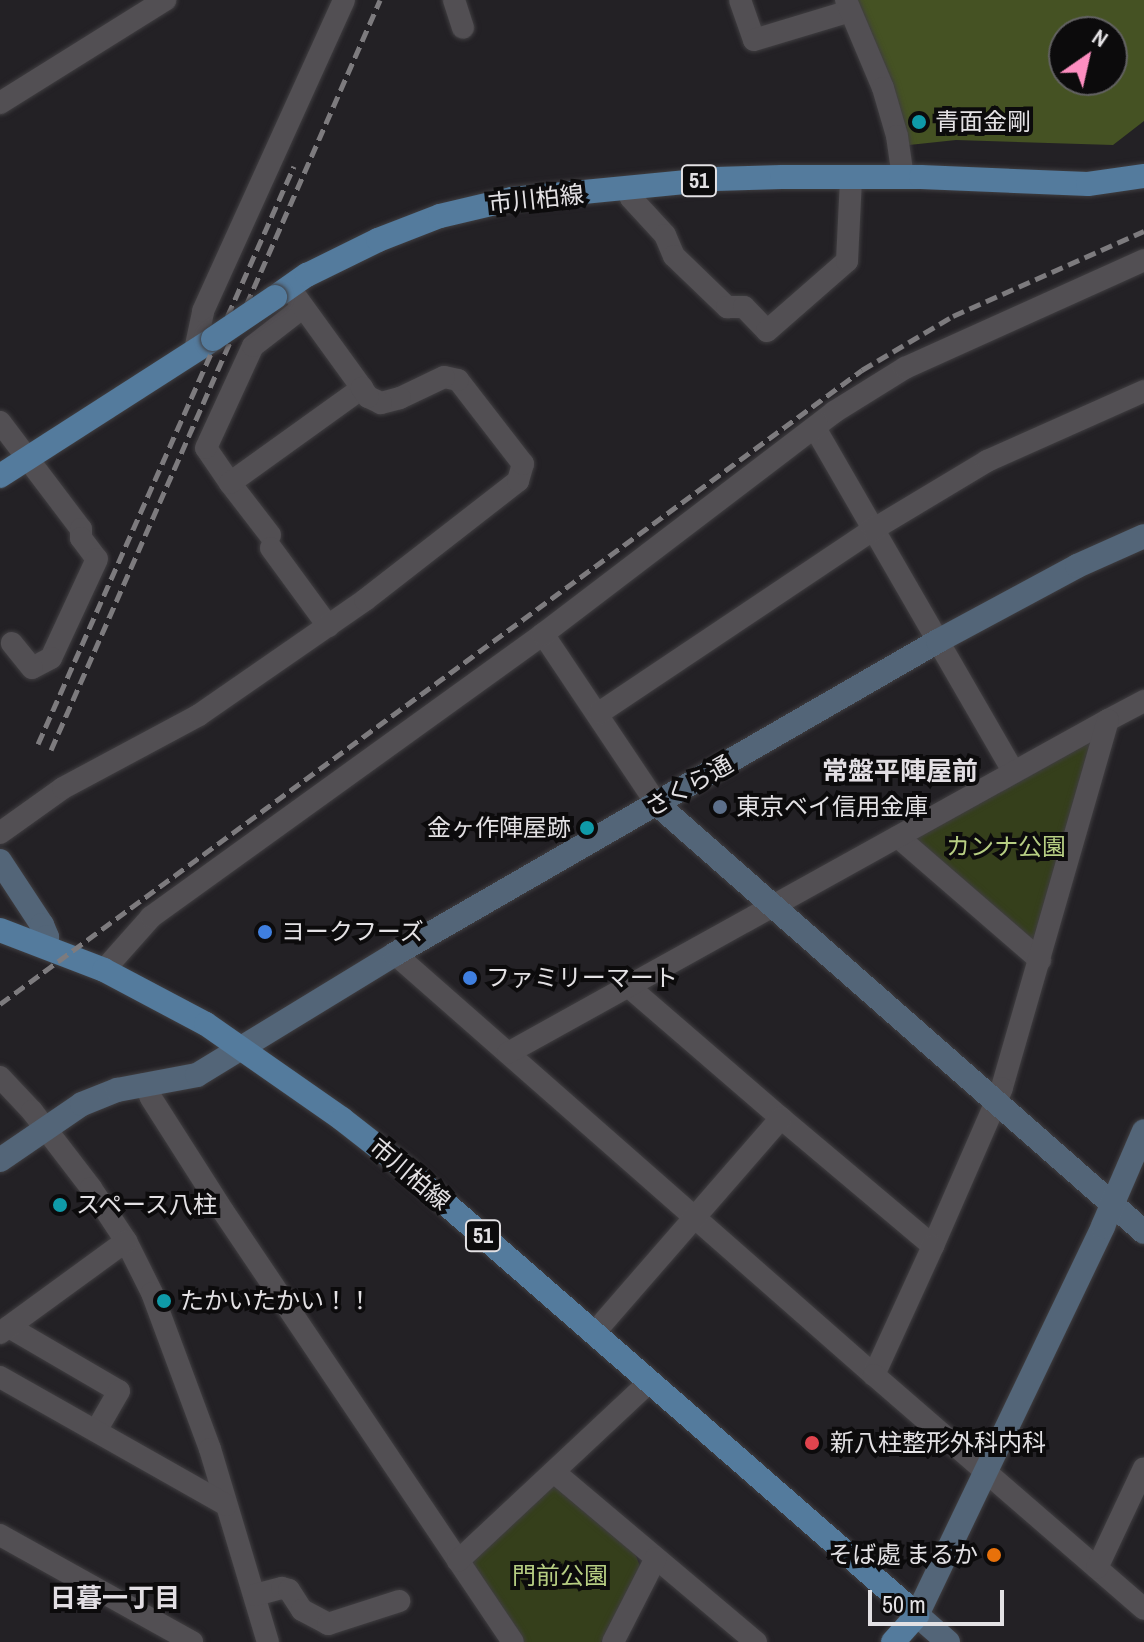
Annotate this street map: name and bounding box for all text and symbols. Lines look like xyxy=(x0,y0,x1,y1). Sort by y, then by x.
north arrow xyxy=(1048,16,1128,96)
text: N xyxy=(1087,22,1114,54)
place label: 青面金剛 xyxy=(935,108,1031,136)
marker: 青面金剛 xyxy=(910,113,928,131)
road number: 51 xyxy=(679,163,719,199)
street label: 市川柏線 xyxy=(487,180,585,218)
street label: さくら通 xyxy=(640,750,738,822)
district label: 常盤平陣屋前 xyxy=(822,755,978,787)
place label: 東京ベイ信用金庫 xyxy=(736,793,928,821)
marker: 東京ベイ信用金庫 xyxy=(711,798,729,816)
place label: 金ヶ作陣屋跡 xyxy=(427,814,571,842)
marker: 金ヶ作陣屋跡 xyxy=(578,819,596,837)
park label: カンナ公園 xyxy=(946,833,1066,861)
place label: ヨークフーズ xyxy=(281,918,425,946)
marker: ヨークフーズ xyxy=(256,923,274,941)
place label: ファミリーマート xyxy=(486,964,678,992)
marker: ファミリーマート xyxy=(461,969,479,987)
street label: 市川柏線 xyxy=(364,1132,456,1216)
place label: スペース八柱 xyxy=(76,1191,220,1219)
marker: スペース八柱 xyxy=(51,1196,69,1214)
road number: 51 xyxy=(463,1218,503,1254)
place label: たかいたかい！！ xyxy=(180,1287,372,1315)
marker: たかいたかい！！ xyxy=(155,1292,173,1310)
place label: 新八柱整形外科内科 xyxy=(830,1429,1046,1457)
marker: 新八柱整形外科内科 xyxy=(801,1432,823,1454)
place label: そば處 まるか xyxy=(829,1541,978,1569)
marker: そば處 まるか xyxy=(985,1546,1003,1564)
park label: 門前公園 xyxy=(512,1562,608,1590)
scale bar xyxy=(872,1574,1008,1624)
district label: 日暮一丁目 xyxy=(50,1582,180,1614)
text: 50 m xyxy=(882,1588,926,1620)

